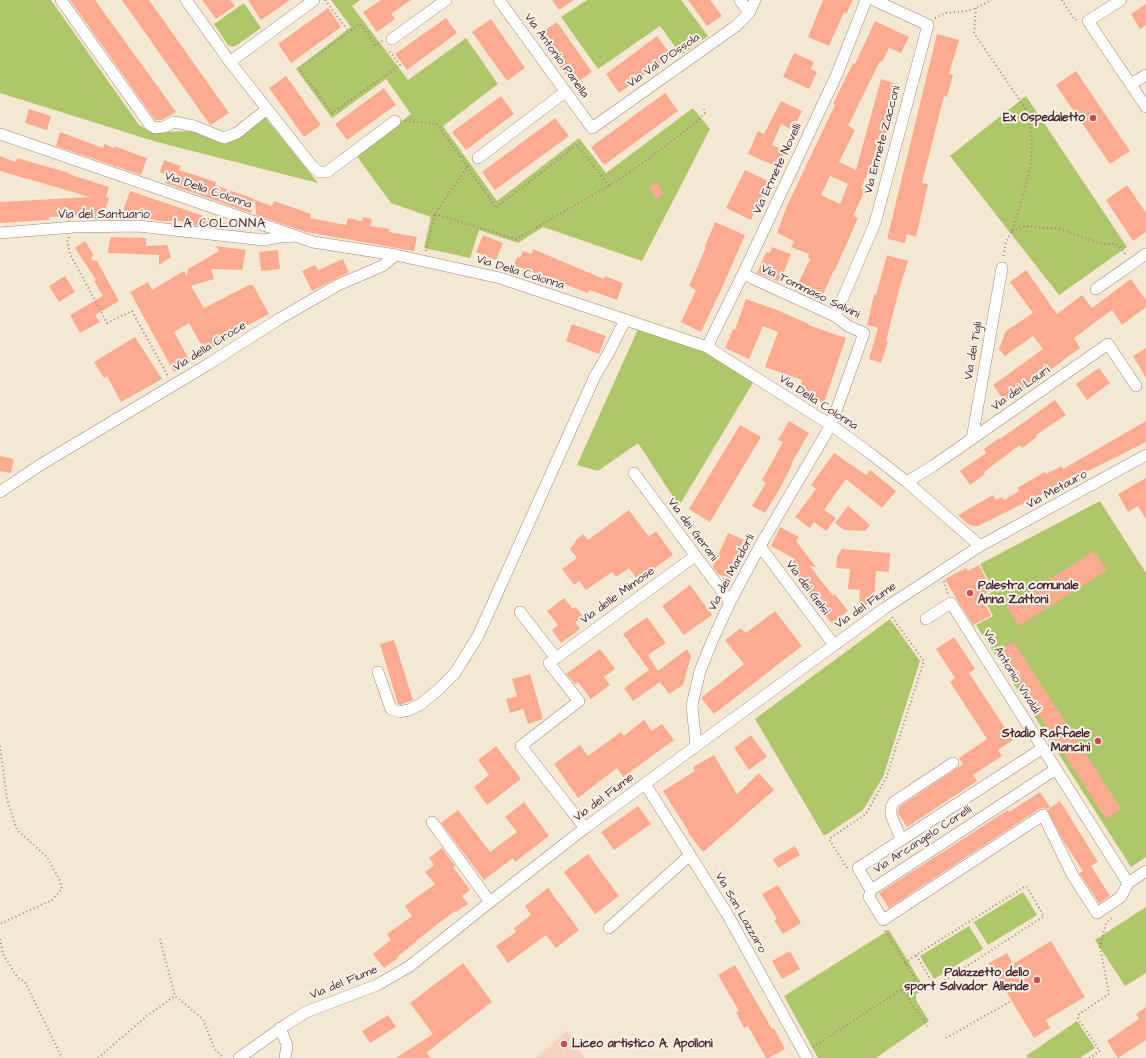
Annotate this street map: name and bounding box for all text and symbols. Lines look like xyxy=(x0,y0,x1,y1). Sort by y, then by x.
street label: Via Antonio Panella xyxy=(520,11,592,101)
street label: Via Val D'Ossola xyxy=(625,31,703,91)
street label: Via Ermete Zacconi xyxy=(862,84,904,196)
place label: Ex Ospedaletto xyxy=(1003,111,1085,125)
marker: Ex Ospedaletto xyxy=(1088,113,1098,123)
street label: Via Ermete Novelli xyxy=(751,121,805,217)
street label: Via Della Colonna xyxy=(163,169,253,213)
street label: Via del Santuario xyxy=(58,208,150,222)
district label: LA COLONNA xyxy=(174,216,266,232)
street label: Via Della Colonna xyxy=(474,253,566,293)
street label: Via Tommaso Salvini xyxy=(758,262,862,322)
street label: Via della Croce xyxy=(171,319,249,375)
street label: Via dei Tigli xyxy=(962,321,986,381)
street label: Via dei Lauri xyxy=(989,363,1053,415)
street label: Via Della Colonna xyxy=(776,372,860,434)
street label: Via Metauro xyxy=(1024,467,1090,513)
street label: Via dei Gerani xyxy=(664,496,720,564)
street label: Via dei Mandorli xyxy=(706,532,758,614)
street label: Via dei Gelsi xyxy=(782,558,832,618)
street label: Via delle Mimose xyxy=(578,564,658,628)
place label: Palestra comunale Anna Zattoni xyxy=(978,579,1079,607)
street label: Via del Fiume xyxy=(833,580,899,632)
marker: Palestra comunale Anna Zattoni xyxy=(965,588,975,598)
street label: Via Antonio Vivaldi xyxy=(979,627,1043,717)
place label: Stadio Raffaele Mancini xyxy=(1002,727,1090,755)
marker: Stadio Raffaele Mancini xyxy=(1093,736,1103,746)
street label: Via del Fiume xyxy=(571,771,637,825)
street label: Via Arcangelo Corelli xyxy=(871,803,975,877)
street label: Via San Lazzaro xyxy=(711,870,769,956)
street label: Via del Fiume xyxy=(308,963,380,1003)
place label: Palazzetto dello sport Salvador Allende xyxy=(904,966,1029,994)
marker: Palazzetto dello sport Salvador Allende xyxy=(1032,975,1042,985)
place label: Liceo artistico A. Apolloni xyxy=(572,1037,713,1051)
marker: Liceo artistico A. Apolloni xyxy=(559,1039,569,1049)

